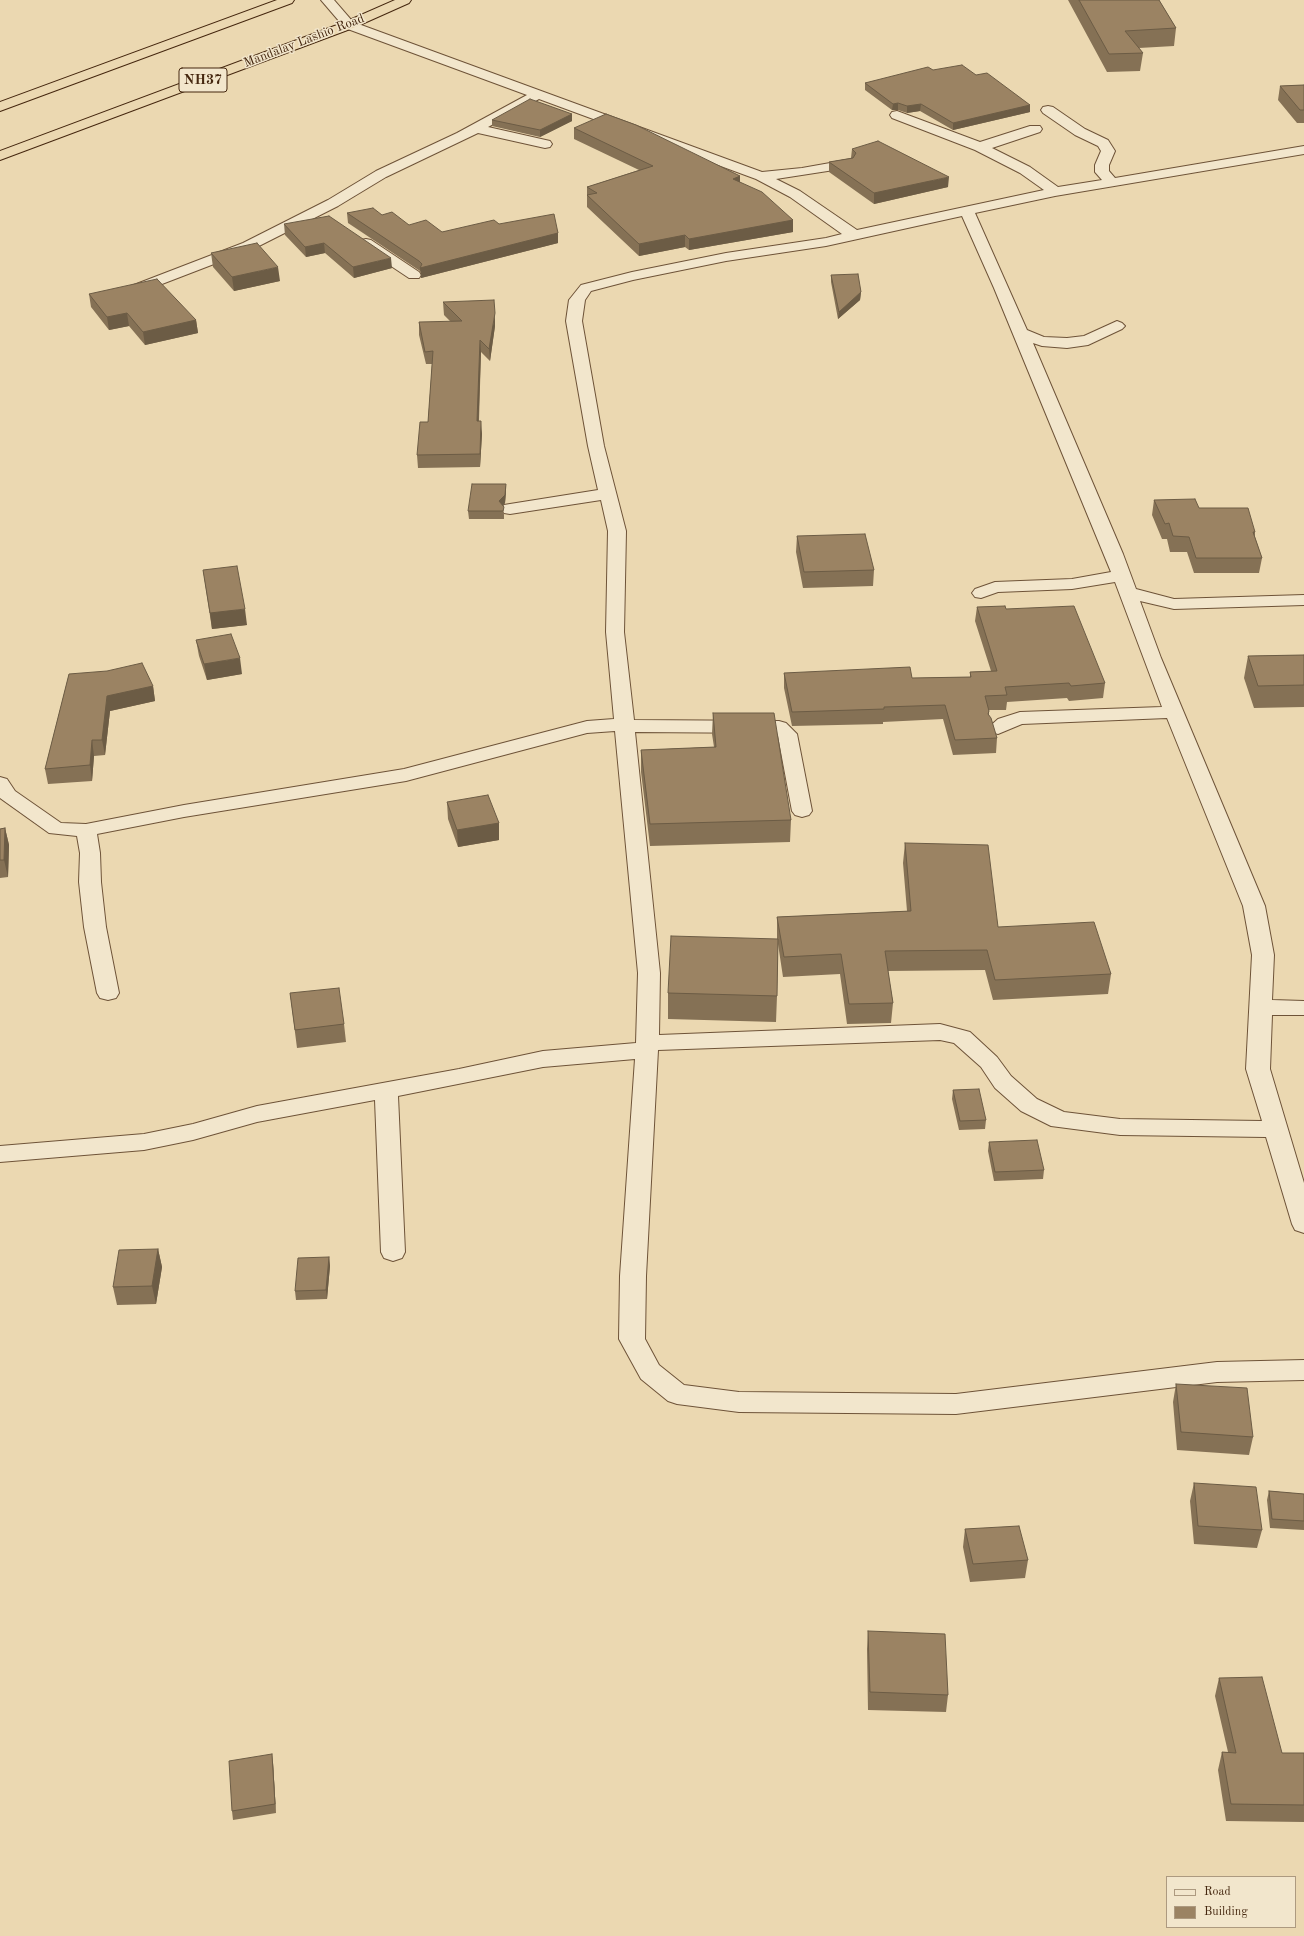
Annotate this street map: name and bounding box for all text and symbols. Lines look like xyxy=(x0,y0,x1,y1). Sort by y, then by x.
street label: Mandalay Lashio Road xyxy=(241,11,367,71)
road number: NH37 xyxy=(179,68,227,92)
legend xyxy=(1166,1876,1296,1928)
text: Road xyxy=(1204,1886,1231,1898)
text: Building xyxy=(1204,1906,1248,1918)

